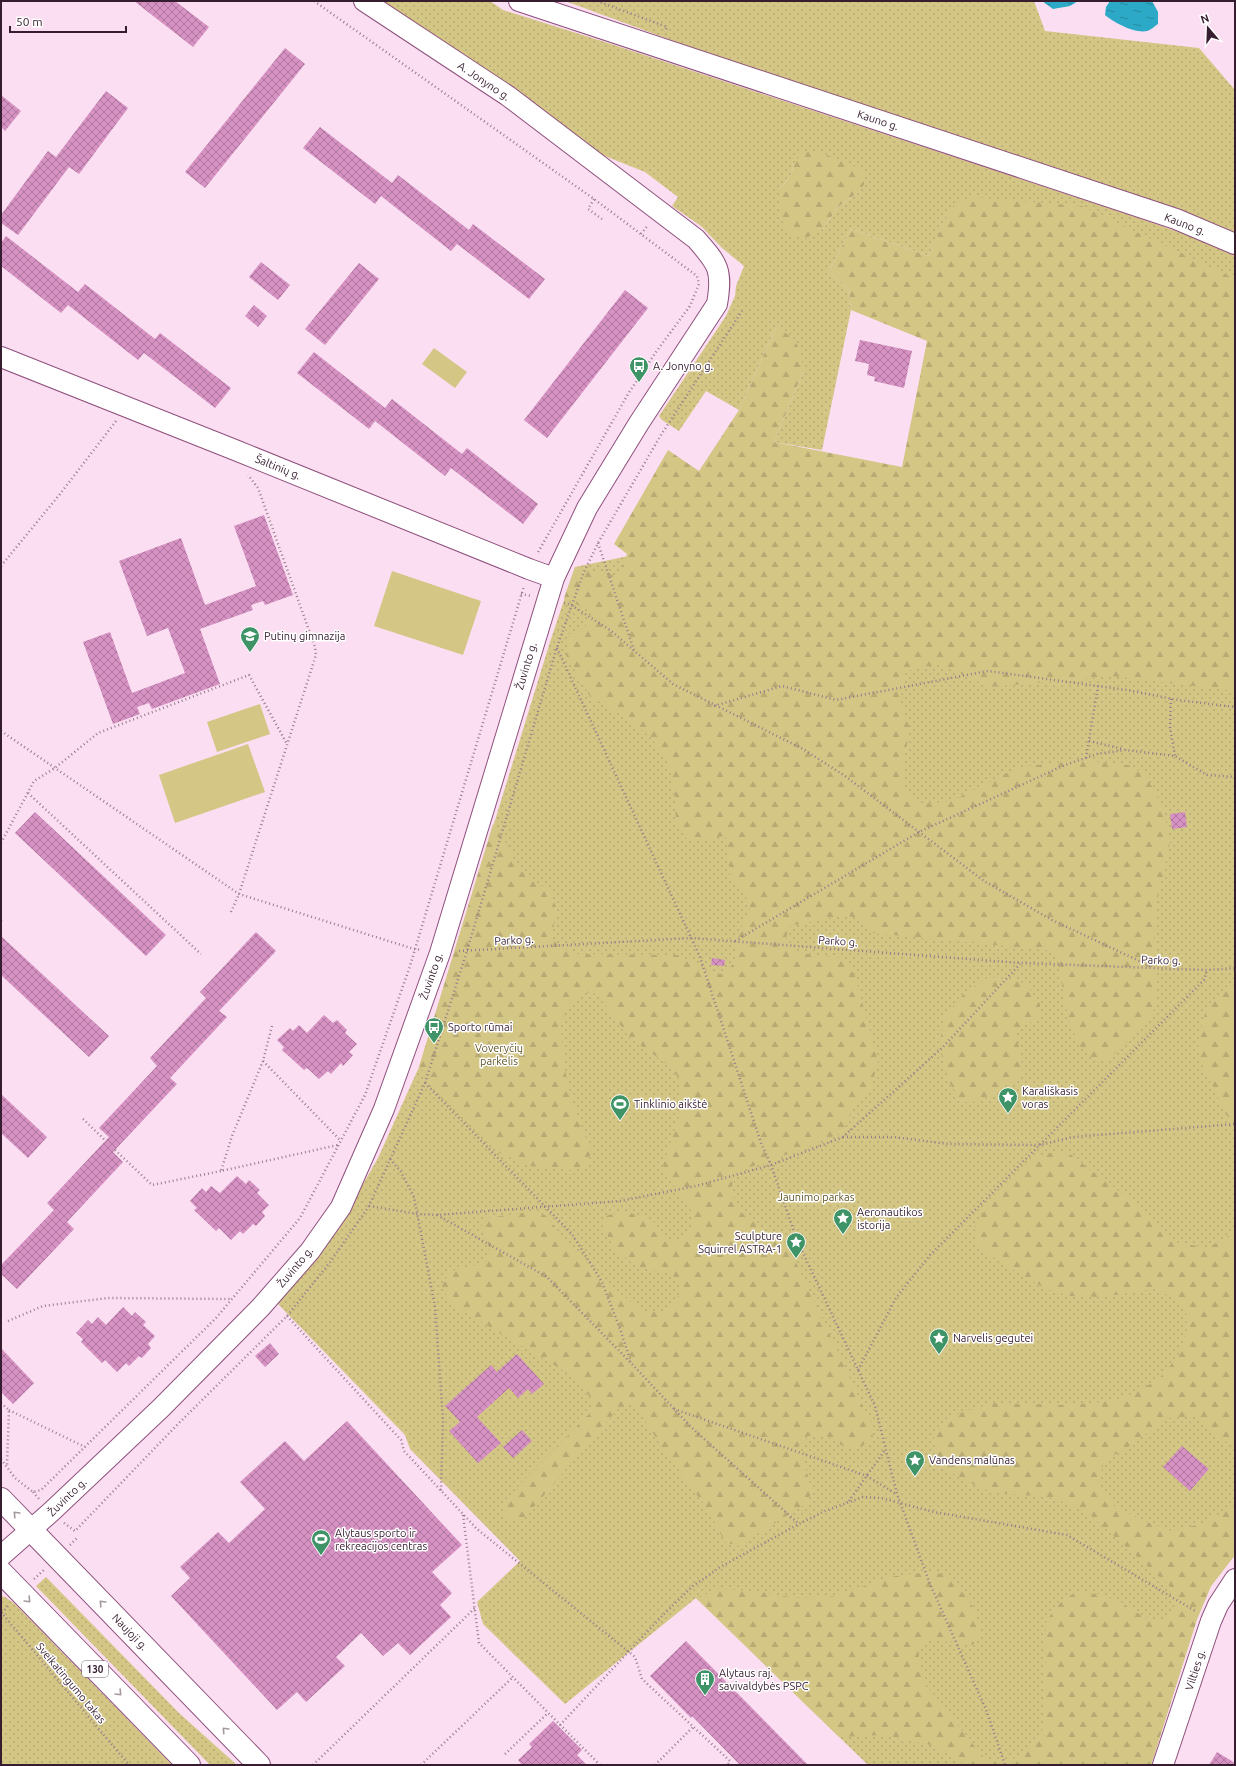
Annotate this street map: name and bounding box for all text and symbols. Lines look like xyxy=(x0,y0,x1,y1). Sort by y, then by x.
scale bar xyxy=(10,8,126,34)
north arrow xyxy=(1188,8,1228,48)
text: N xyxy=(1199,12,1211,26)
text: 50 m xyxy=(16,15,43,28)
street label: A. Jonyno g. xyxy=(456,59,512,103)
street label: Kauno g. xyxy=(856,108,900,132)
street label: Kauno g. xyxy=(1163,211,1207,237)
bus stop icon: A. Jonyno g. xyxy=(628,355,650,383)
place label: A. Jonyno g. xyxy=(653,360,713,372)
street label: Šaltinių g. xyxy=(253,452,303,482)
school or university icon: Putinų gimnazija xyxy=(239,625,261,653)
place label: Putinų gimnazija xyxy=(264,630,345,642)
street label: Žuvinto g. xyxy=(512,641,539,691)
street label: Parko g. xyxy=(494,933,534,947)
street label: Parko g. xyxy=(818,934,858,948)
street label: Žuvinto g. xyxy=(416,951,445,1001)
street label: Parko g. xyxy=(1141,953,1181,967)
bus stop icon: Sporto rūmai xyxy=(423,1016,445,1044)
place label: Sporto rūmai xyxy=(448,1021,512,1033)
park label: Voveryčių parkelis xyxy=(475,1042,523,1067)
place label: Karališkasis voras xyxy=(1022,1085,1078,1110)
place icon: Karališkasis voras xyxy=(997,1086,1019,1114)
sports icon: Tinklinio aikštė xyxy=(609,1093,631,1121)
place label: Tinklinio aikštė xyxy=(634,1098,707,1110)
park label: Jaunimo parkas xyxy=(778,1191,855,1203)
place label: Aeronautikos istorija xyxy=(857,1206,923,1231)
place icon: Aeronautikos istorija xyxy=(832,1207,854,1235)
place label: Sculpture Squirrel ASTRA-1 xyxy=(698,1230,782,1255)
place icon: Sculpture Squirrel ASTRA-1 xyxy=(785,1231,807,1259)
street label: Žuvinto g. xyxy=(274,1244,315,1290)
place icon: Narvelis gegutei xyxy=(928,1327,950,1355)
place label: Narvelis gegutei xyxy=(953,1332,1033,1344)
place icon: Vandens malūnas xyxy=(904,1449,926,1477)
place label: Vandens malūnas xyxy=(929,1454,1015,1466)
street label: Žuvinto g. xyxy=(45,1475,89,1518)
one-way arrow xyxy=(13,1511,21,1519)
place label: Alytaus sporto ir rekreacijos centras xyxy=(335,1527,427,1552)
sports icon: Alytaus sporto ir rekreacijos centras xyxy=(310,1528,332,1556)
one-way arrow xyxy=(23,1595,31,1603)
one-way arrow xyxy=(99,1600,107,1608)
street label: Naujoji g. xyxy=(110,1611,150,1653)
street label: Sveikatingumo takas xyxy=(34,1640,108,1726)
street label: Vilties g. xyxy=(1183,1648,1207,1692)
road number: 130 xyxy=(82,1661,108,1677)
place label: Alytaus raj. savivaldybės PSPC xyxy=(719,1667,809,1692)
building icon: Alytaus raj. savivaldybės PSPC xyxy=(694,1668,716,1696)
one-way arrow xyxy=(114,1688,122,1696)
one-way arrow xyxy=(223,1727,230,1735)

